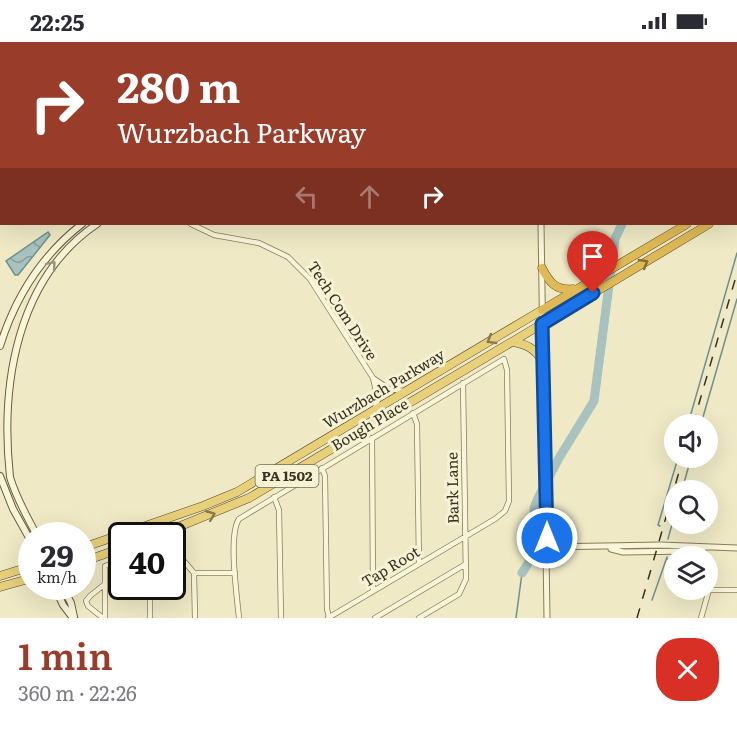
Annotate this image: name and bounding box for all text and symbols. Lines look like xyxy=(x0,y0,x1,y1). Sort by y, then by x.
text: 22:25 xyxy=(30,5,84,38)
text: 280 m xyxy=(117,54,240,116)
icon: right xyxy=(18,66,96,144)
text: Wurzbach Parkway xyxy=(117,111,366,151)
icon: left xyxy=(290,180,323,213)
icon: ahead xyxy=(353,180,386,213)
icon: right xyxy=(416,180,449,213)
pin xyxy=(567,231,618,293)
icon: arrive xyxy=(576,240,609,273)
street label: Tech Com Drive xyxy=(303,256,384,365)
one-way arrow xyxy=(638,258,648,270)
one-way arrow xyxy=(45,261,56,272)
one-way arrow xyxy=(487,333,497,345)
street label: Wurzbach Parkway xyxy=(318,342,449,433)
street label: Bough Place xyxy=(326,391,412,456)
map controls xyxy=(664,414,718,600)
button: sound xyxy=(664,414,718,468)
street label: Bark Lane xyxy=(439,452,464,524)
road number: PA 1502 xyxy=(256,465,318,487)
button: search xyxy=(664,480,718,534)
position arrow xyxy=(515,506,579,570)
one-way arrow xyxy=(204,510,215,522)
speed limit sign: 40 xyxy=(108,522,186,600)
text: 29 xyxy=(40,532,74,576)
street label: Tap Root xyxy=(357,539,424,592)
button: layers xyxy=(664,546,718,600)
text: km/h xyxy=(37,565,77,588)
text: 1 min xyxy=(18,628,113,681)
button: close xyxy=(656,638,719,701)
text: 360 m · 22:26 xyxy=(18,677,137,707)

